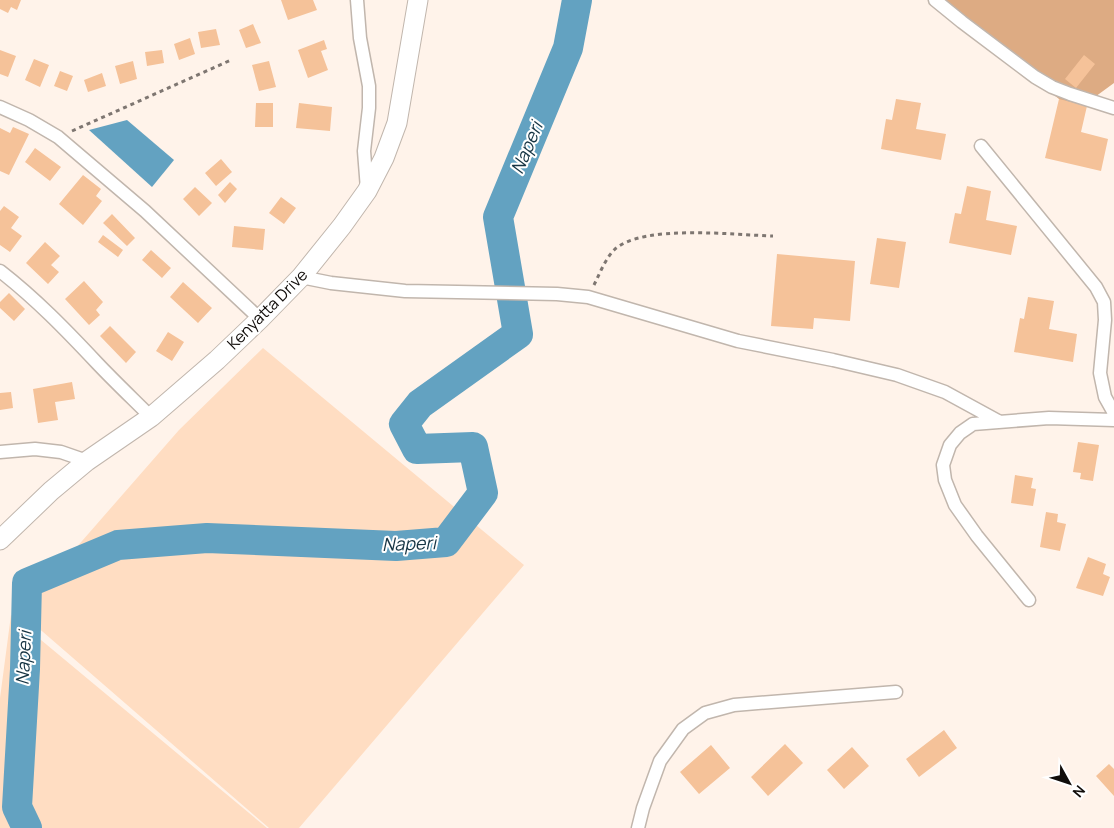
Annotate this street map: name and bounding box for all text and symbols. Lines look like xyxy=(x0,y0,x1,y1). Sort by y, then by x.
water label: Naperi xyxy=(504,115,549,177)
street label: Kenyatta Drive xyxy=(222,264,312,354)
water label: Naperi xyxy=(381,530,439,556)
water label: Naperi xyxy=(10,627,37,686)
north arrow xyxy=(1044,758,1094,808)
text: N xyxy=(1069,782,1090,802)

